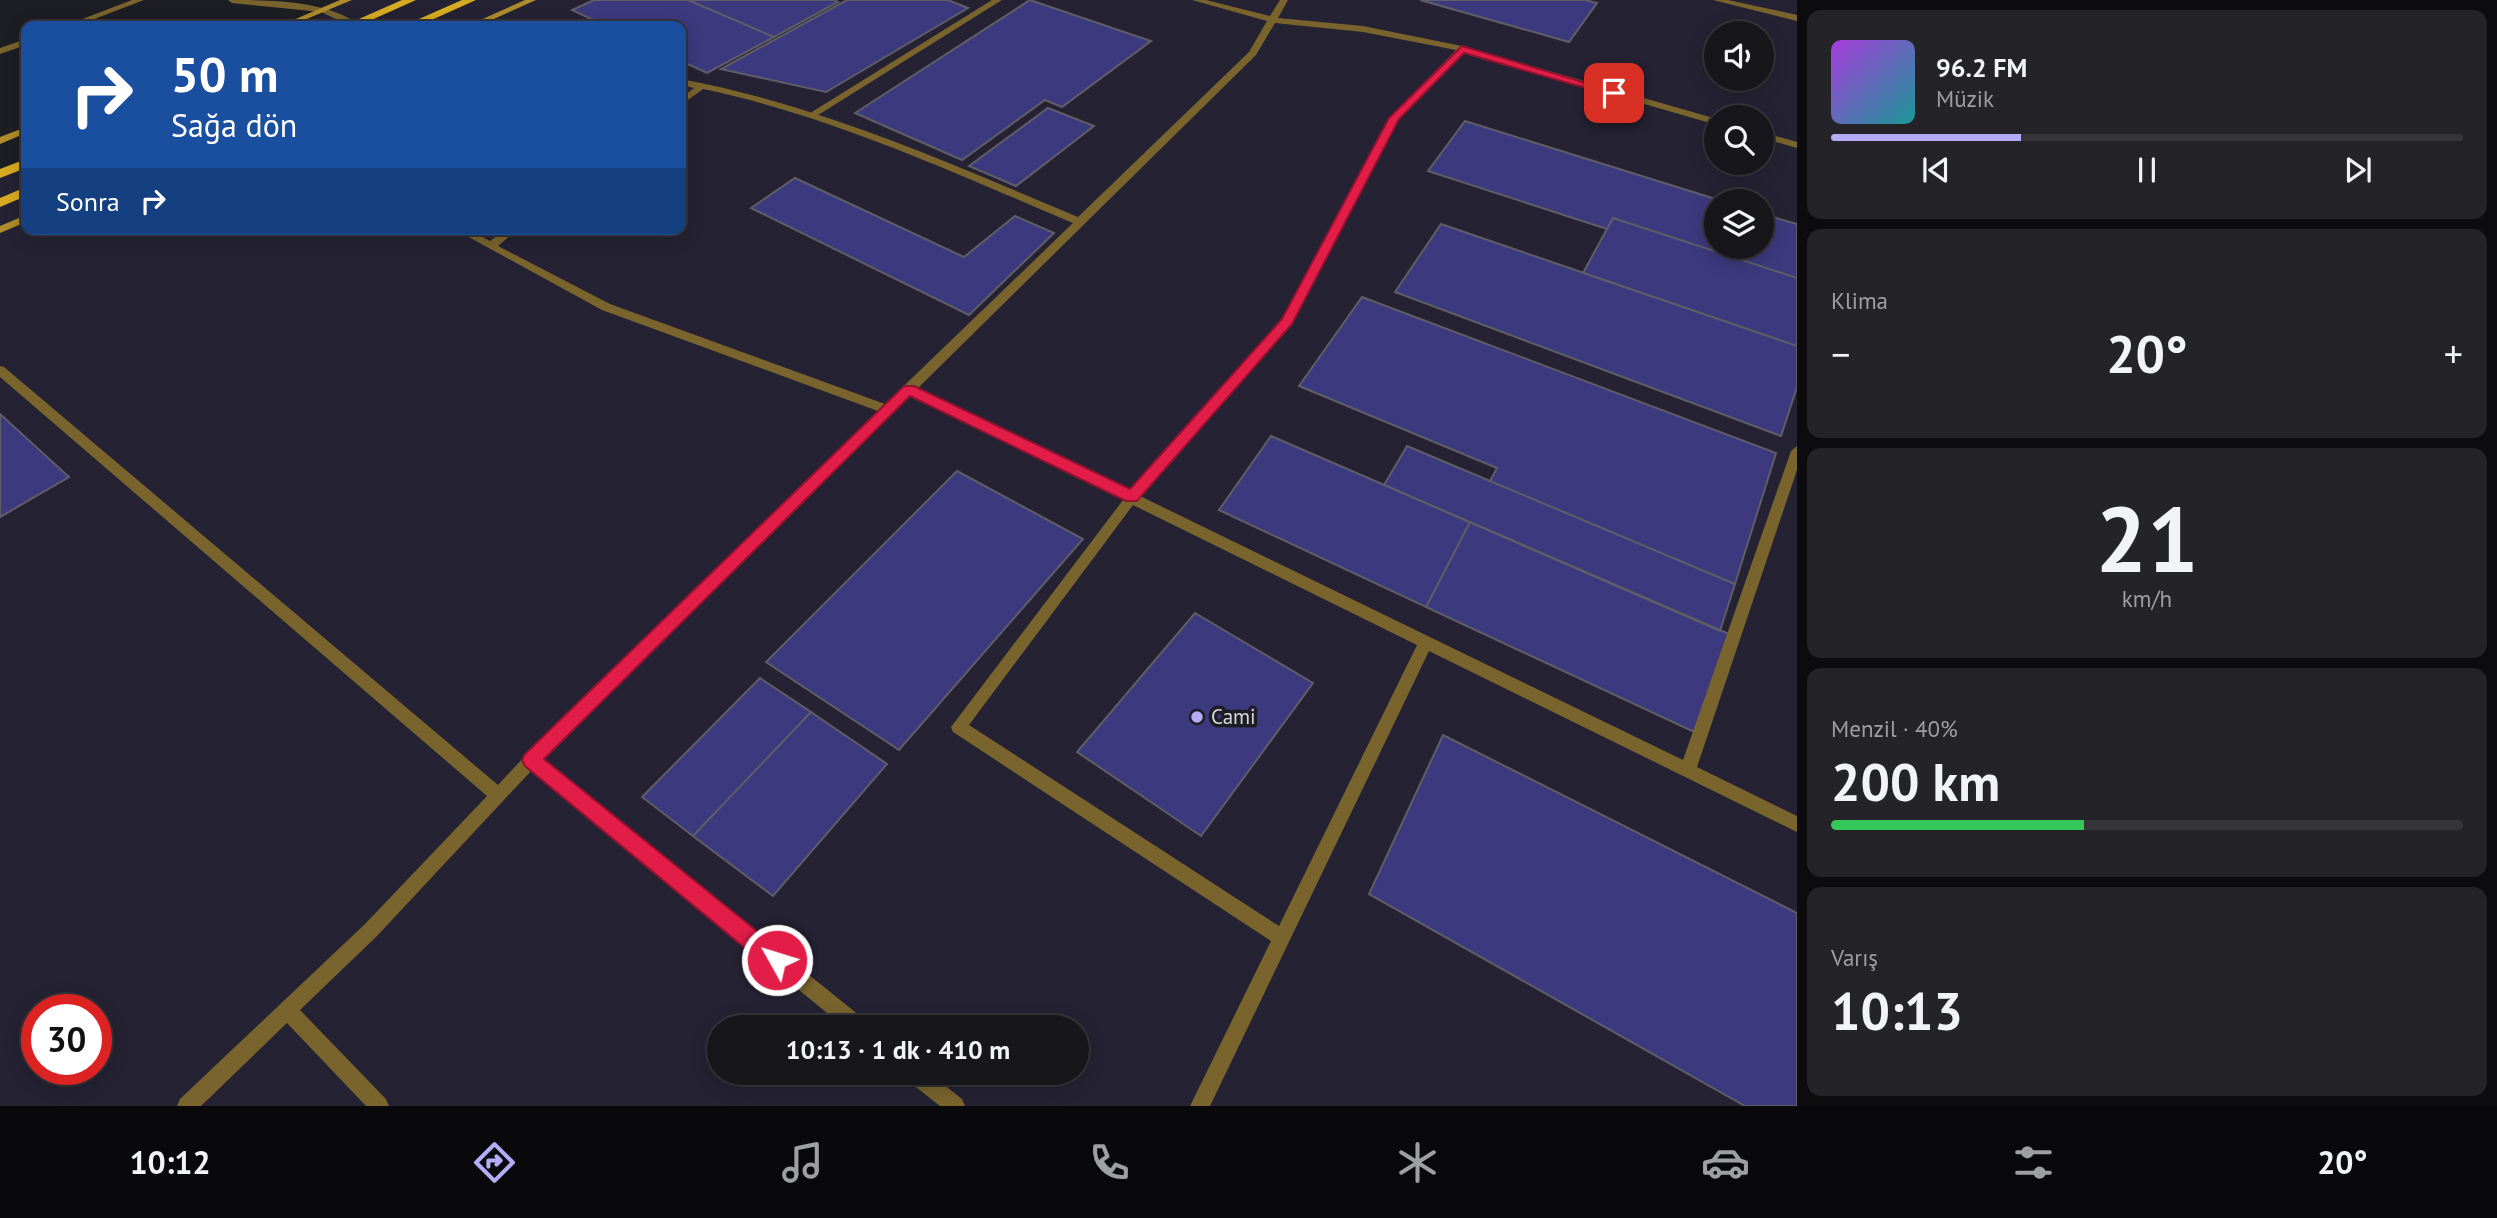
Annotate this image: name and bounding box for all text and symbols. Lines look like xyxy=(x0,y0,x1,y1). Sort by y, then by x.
map controls xyxy=(1704,21,1774,259)
button: sound xyxy=(1704,21,1774,91)
text: 50 m xyxy=(171,42,278,106)
icon: right xyxy=(56,49,147,140)
text: 96.2 FM xyxy=(1936,51,2027,84)
pin xyxy=(1584,63,1644,123)
icon: arrive xyxy=(1595,74,1633,112)
text: Müzik xyxy=(1936,84,1994,113)
text: Sağa dön xyxy=(171,104,297,146)
button: search xyxy=(1704,105,1774,175)
icon: previous xyxy=(1917,151,1955,189)
icon: pause xyxy=(2128,151,2166,189)
icon: next xyxy=(2339,151,2377,189)
icon: right xyxy=(134,182,172,220)
text: Sonra xyxy=(56,185,120,218)
button: layers xyxy=(1704,189,1774,259)
text: Klima xyxy=(1831,286,1888,315)
text: 20° xyxy=(2106,320,2188,387)
text: − xyxy=(1831,329,1850,378)
text: + xyxy=(2444,329,2463,378)
text: 21 xyxy=(2095,479,2199,597)
text: km/h xyxy=(2122,584,2172,613)
place label: Cami xyxy=(1211,703,1256,730)
marker: Cami xyxy=(1189,709,1205,725)
text: Menzil · 40% xyxy=(1831,714,1958,743)
text: 200 km xyxy=(1831,748,2000,815)
position arrow xyxy=(740,923,814,997)
text: Varış xyxy=(1831,943,1878,972)
text: 10:13 xyxy=(1831,977,1963,1044)
speed limit sign: 30 xyxy=(21,994,112,1085)
text: 10:13 · 1 dk · 410 m xyxy=(786,1033,1010,1066)
icon: directions xyxy=(470,1138,519,1187)
icon: music xyxy=(778,1138,827,1187)
icon: phone xyxy=(1085,1138,1134,1187)
icon: climate xyxy=(1393,1138,1442,1187)
icon: car xyxy=(1701,1138,1750,1187)
icon: filters xyxy=(2009,1138,2058,1187)
text: 10:12 xyxy=(129,1141,211,1183)
text: 20° xyxy=(2317,1141,2368,1183)

